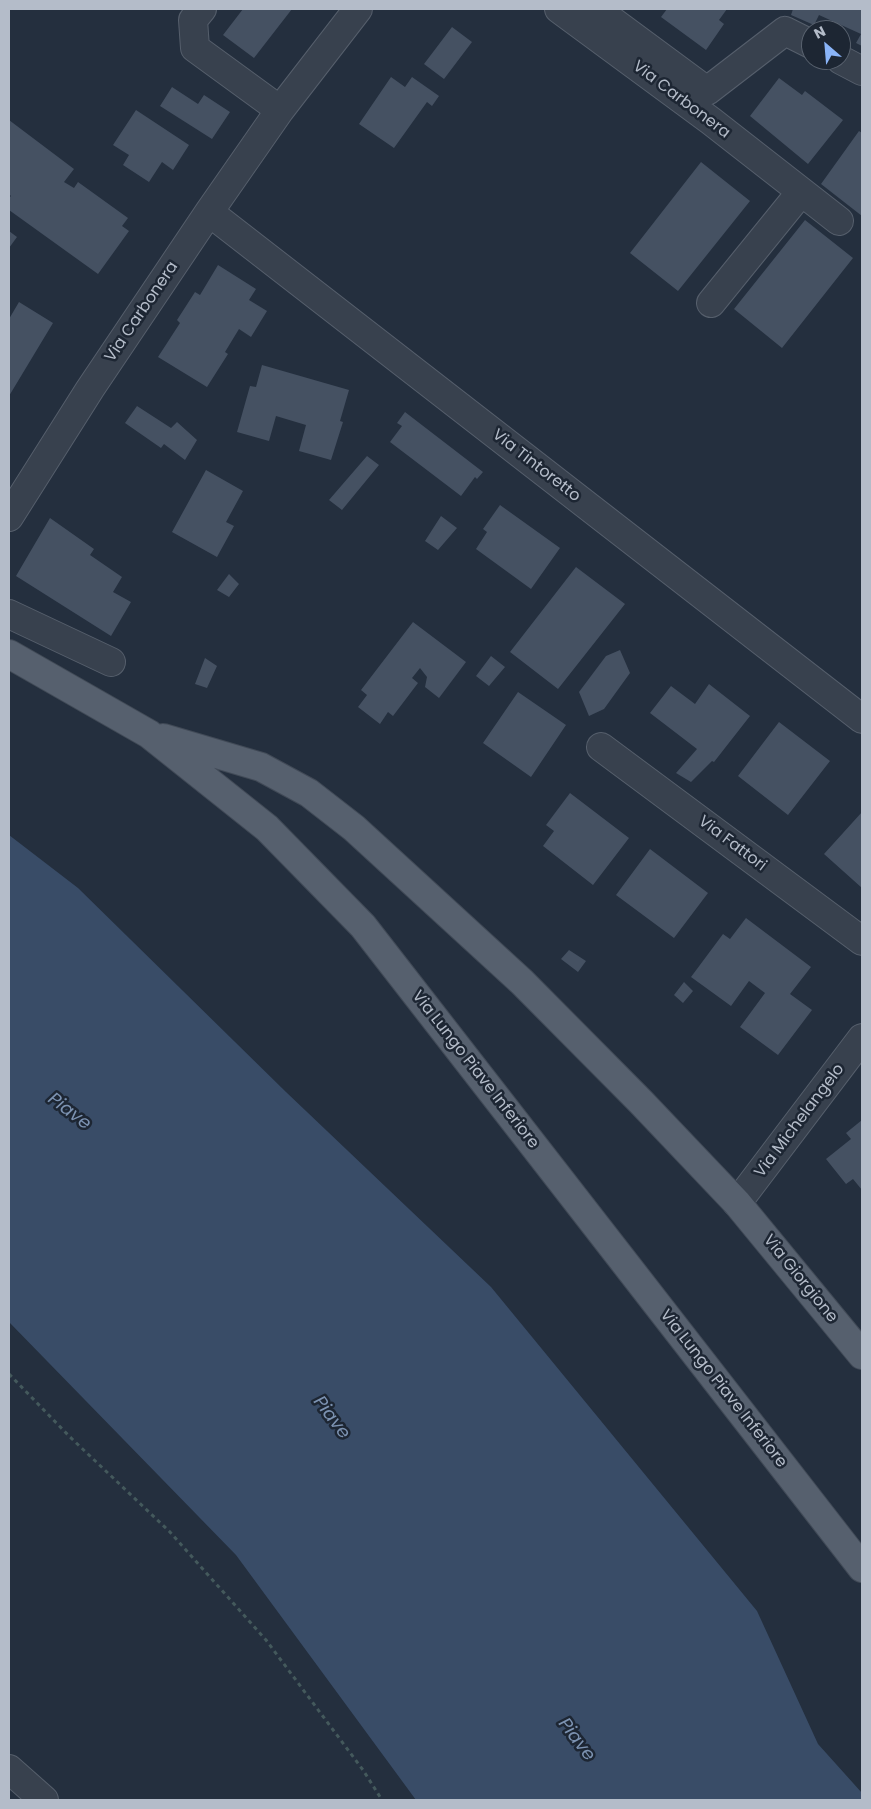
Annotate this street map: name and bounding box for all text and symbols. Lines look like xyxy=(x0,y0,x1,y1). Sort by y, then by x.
north arrow xyxy=(801,20,851,70)
text: N xyxy=(810,21,829,44)
street label: Via Carbonera xyxy=(629,57,733,143)
street label: Via Carbonera xyxy=(101,258,183,366)
street label: Via Tintoretto xyxy=(488,426,584,506)
street label: Via Fattori xyxy=(694,812,770,876)
street label: Via Lungo Piave Inferiore xyxy=(407,987,543,1153)
street label: Via Michelangelo xyxy=(751,1060,849,1182)
water label: Piave xyxy=(43,1089,95,1135)
street label: Via Giorgione xyxy=(759,1231,841,1327)
street label: Via Lungo Piave Inferiore xyxy=(655,1306,791,1472)
water label: Piave xyxy=(308,1392,354,1444)
water label: Piave xyxy=(553,1714,599,1766)

